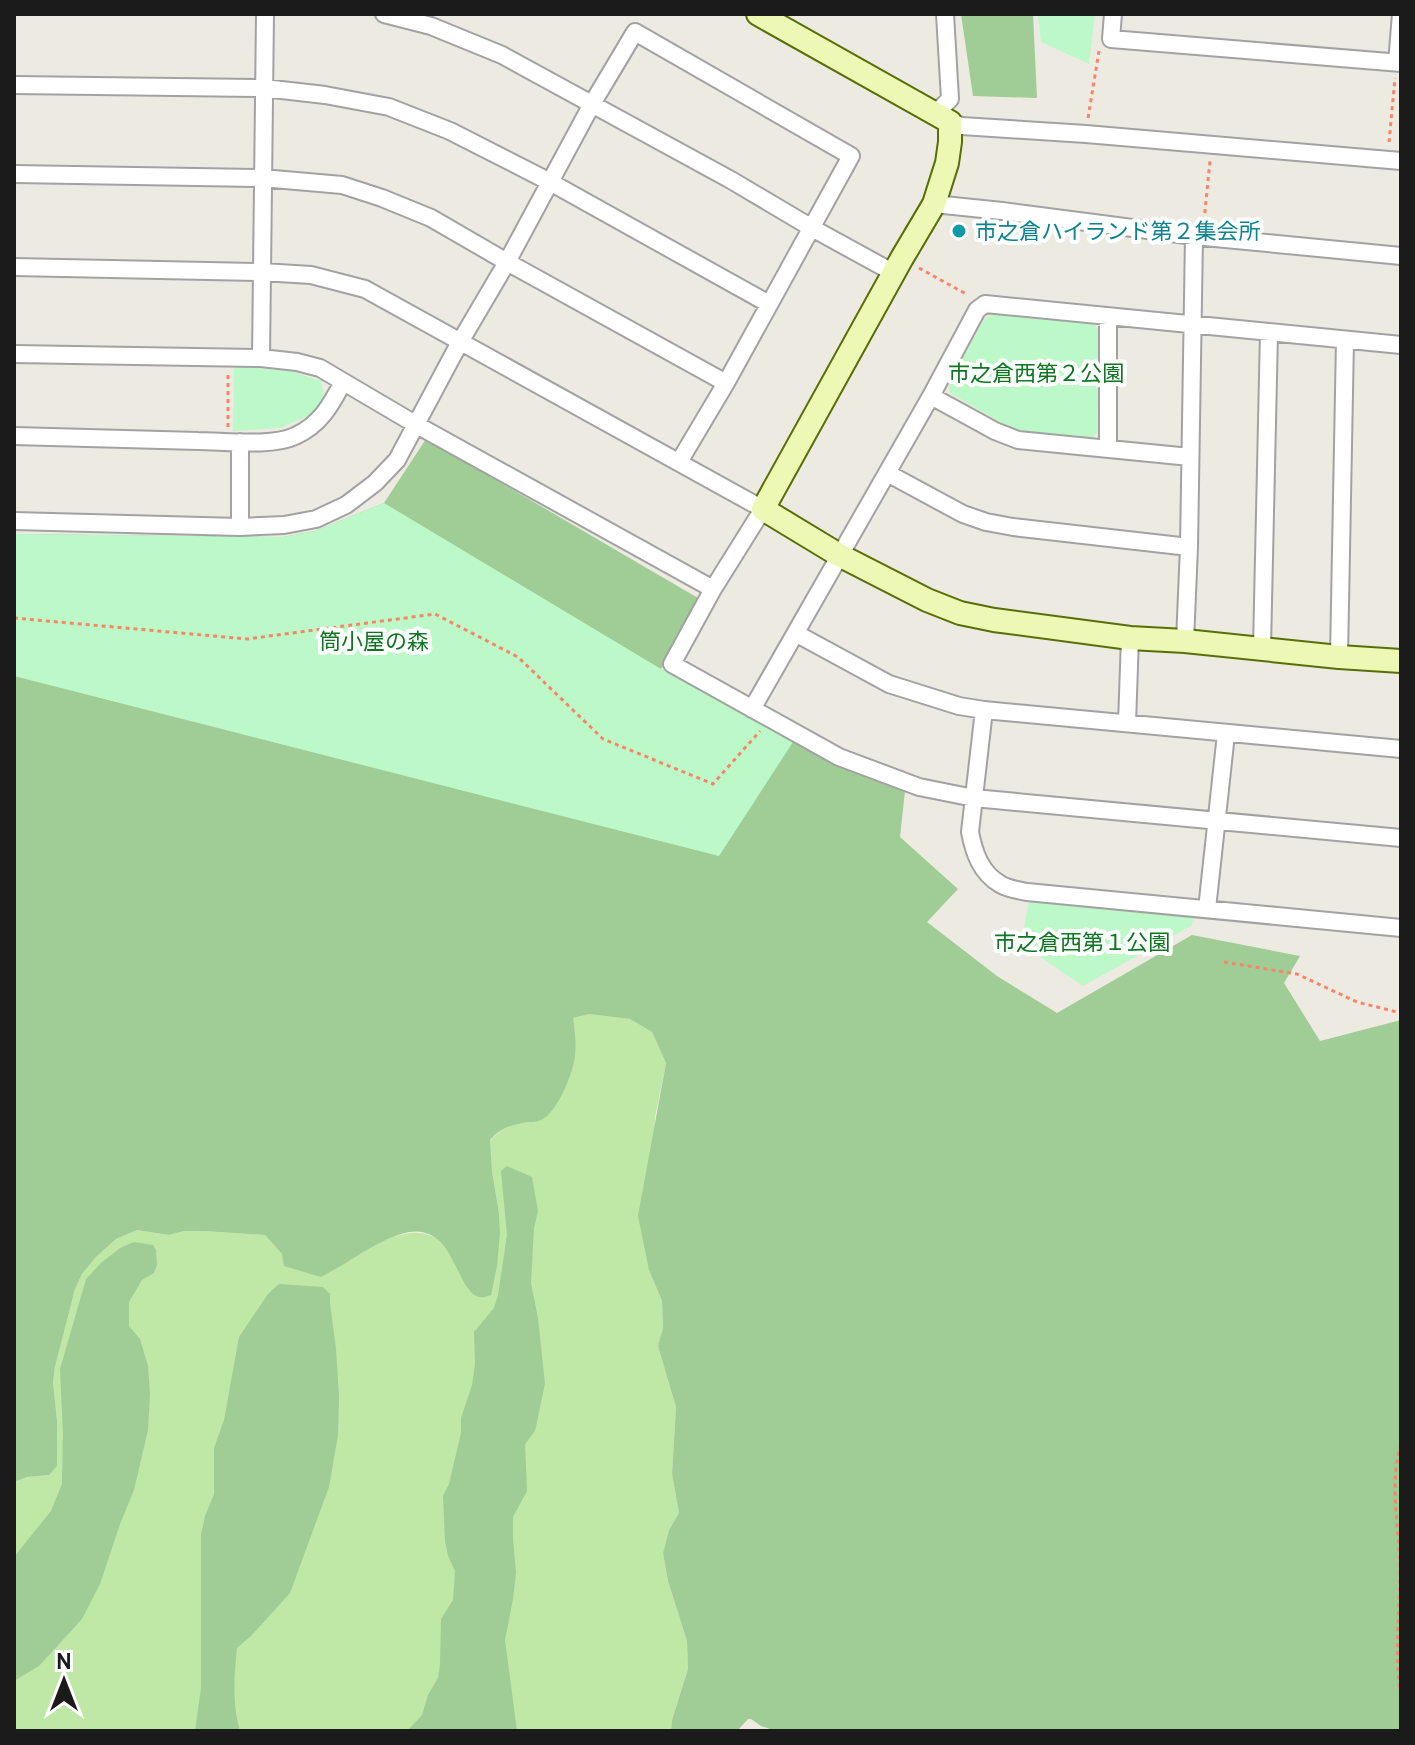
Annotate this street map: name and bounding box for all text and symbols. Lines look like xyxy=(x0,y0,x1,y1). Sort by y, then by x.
place label: 市之倉ハイランド第２集会所 xyxy=(975,220,1261,247)
marker: 市之倉ハイランド第２集会所 xyxy=(950,222,968,240)
park label: 市之倉西第２公園 xyxy=(948,362,1124,389)
park label: 筒小屋の森 xyxy=(319,630,429,657)
park label: 市之倉西第１公園 xyxy=(994,931,1170,958)
north arrow xyxy=(24,1641,104,1721)
text: N xyxy=(56,1650,72,1677)

